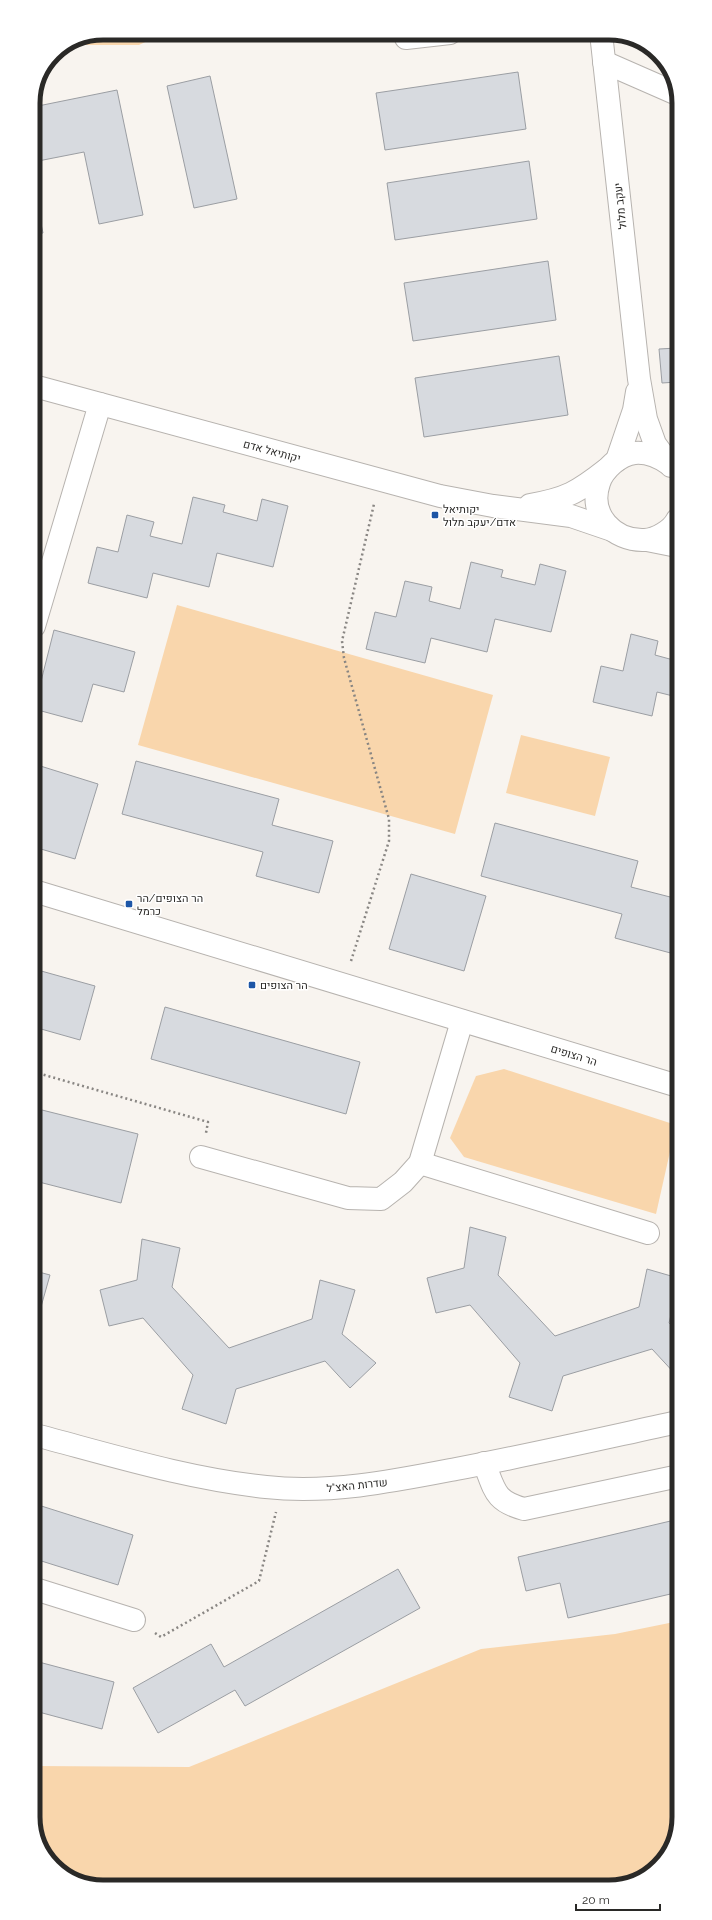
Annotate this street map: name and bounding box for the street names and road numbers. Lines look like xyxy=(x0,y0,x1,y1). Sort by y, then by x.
street label: יעקב מלול xyxy=(612,182,629,230)
street label: יקותיאל אדם xyxy=(242,438,302,465)
street label: הר הצופים xyxy=(549,1042,599,1069)
street label: שדרות האצ"ל xyxy=(326,1476,388,1495)

